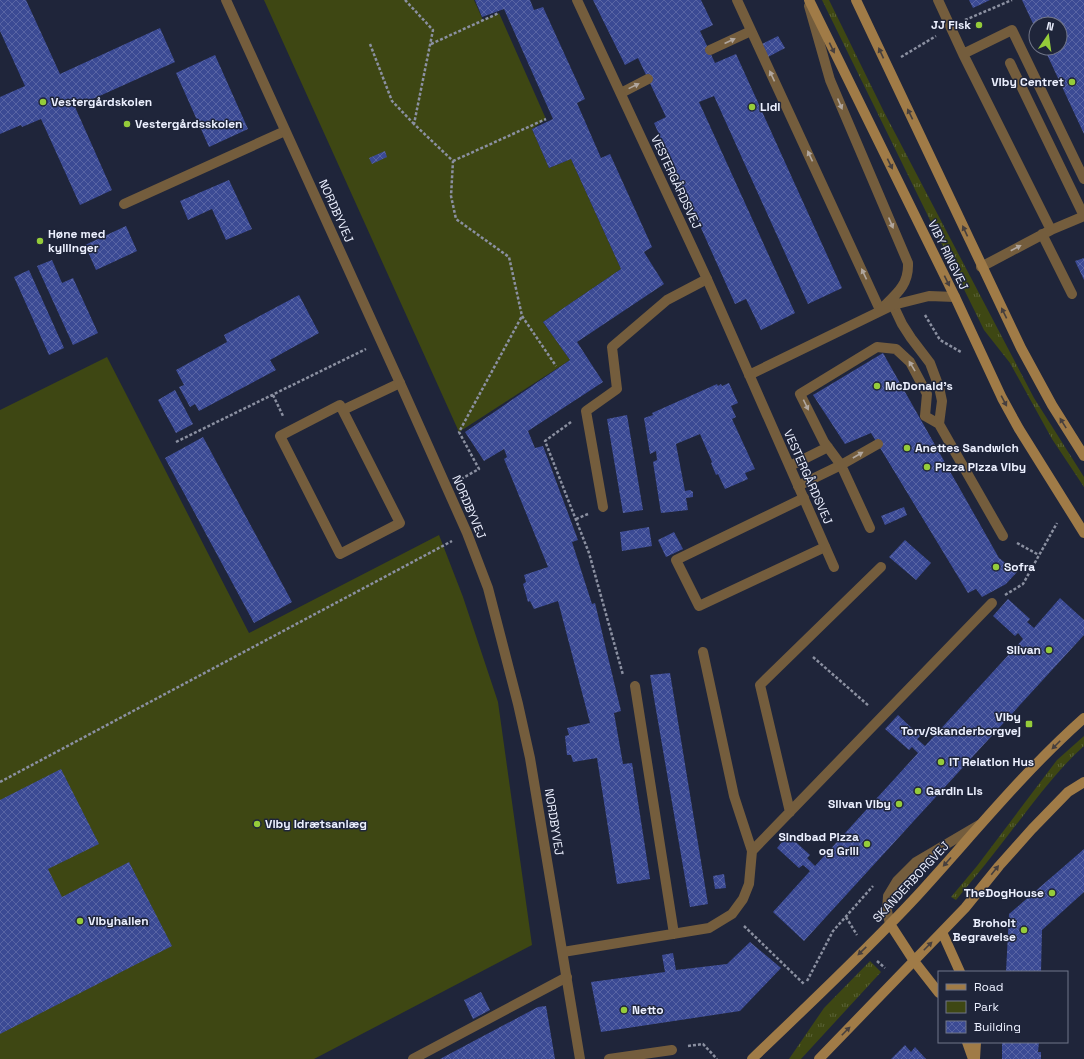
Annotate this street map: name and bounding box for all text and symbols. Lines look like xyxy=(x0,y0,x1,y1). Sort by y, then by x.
north arrow xyxy=(1028,16,1068,56)
place label: JJ Fisk xyxy=(931,17,971,33)
text: N xyxy=(1045,19,1055,34)
marker: JJ Fisk xyxy=(974,20,984,30)
one-way arrow xyxy=(725,38,736,44)
one-way arrow xyxy=(829,42,836,53)
one-way arrow xyxy=(878,48,884,59)
one-way arrow xyxy=(769,71,775,82)
place label: Viby Centret xyxy=(991,74,1064,90)
marker: Viby Centret xyxy=(1067,77,1077,87)
one-way arrow xyxy=(629,83,640,89)
place label: Vestergårdskolen xyxy=(51,94,152,110)
marker: Vestergårdskolen xyxy=(38,97,48,107)
one-way arrow xyxy=(837,98,843,109)
place label: Lidl xyxy=(760,99,781,115)
marker: Lidl xyxy=(747,102,757,112)
one-way arrow xyxy=(907,108,913,119)
place label: Vestergårdsskolen xyxy=(135,116,243,132)
marker: Vestergårdsskolen xyxy=(122,119,132,129)
street label: VESTERGÅRDSVEJ xyxy=(647,132,705,232)
one-way arrow xyxy=(807,151,813,162)
one-way arrow xyxy=(886,159,893,170)
street label: NORDBYVEJ xyxy=(315,177,357,245)
street label: VIBY RINGVEJ xyxy=(924,217,972,293)
one-way arrow xyxy=(888,218,894,230)
place label: Høne med kyllinger xyxy=(48,226,105,256)
one-way arrow xyxy=(962,226,968,237)
marker: Høne med kyllinger xyxy=(35,236,45,246)
one-way arrow xyxy=(1010,245,1022,252)
one-way arrow xyxy=(861,269,867,280)
one-way arrow xyxy=(944,276,950,287)
one-way arrow xyxy=(1001,308,1007,319)
one-way arrow xyxy=(908,361,915,372)
place label: McDonald's xyxy=(885,378,953,394)
marker: McDonald's xyxy=(872,381,882,391)
one-way arrow xyxy=(1000,395,1007,407)
one-way arrow xyxy=(802,399,809,411)
one-way arrow xyxy=(1059,418,1067,428)
street label: VESTERGÅRDSVEJ xyxy=(780,427,836,527)
place label: Anettes Sandwich xyxy=(915,440,1019,456)
marker: Anettes Sandwich xyxy=(902,443,912,453)
one-way arrow xyxy=(852,452,864,459)
place label: Pizza Pizza Viby xyxy=(935,459,1026,475)
marker: Pizza Pizza Viby xyxy=(922,462,932,472)
street label: NORDBYVEJ xyxy=(448,473,490,541)
place label: Sofra xyxy=(1004,559,1035,575)
marker: Sofra xyxy=(991,562,1001,572)
place label: Silvan xyxy=(1007,642,1041,658)
marker: Silvan xyxy=(1044,645,1054,655)
place label: Viby Torv/Skanderborgvej xyxy=(901,709,1021,739)
marker: Viby Torv/Skanderborgvej xyxy=(1024,719,1034,729)
one-way arrow xyxy=(1051,740,1061,750)
place label: IT Relation Hus xyxy=(949,754,1034,770)
marker: IT Relation Hus xyxy=(936,757,946,767)
place label: Gardin Lis xyxy=(926,783,983,799)
marker: Gardin Lis xyxy=(913,786,923,796)
street label: NORDBYVEJ xyxy=(541,787,567,857)
place label: Silvan Viby xyxy=(828,796,891,812)
marker: Silvan Viby xyxy=(894,799,904,809)
place label: Viby Idrætsanlæg xyxy=(265,816,367,832)
marker: Viby Idrætsanlæg xyxy=(252,819,262,829)
place label: Sindbad Pizza og Grill xyxy=(779,829,859,859)
street label: SKANDERBORGVEJ xyxy=(869,838,953,926)
marker: Sindbad Pizza og Grill xyxy=(862,839,872,849)
one-way arrow xyxy=(942,857,952,867)
one-way arrow xyxy=(991,865,999,876)
place label: TheDogHouse xyxy=(964,885,1044,901)
marker: TheDogHouse xyxy=(1047,888,1057,898)
place label: Vibyhallen xyxy=(88,913,149,929)
place label: Broholt Begravelse xyxy=(953,915,1016,945)
marker: Vibyhallen xyxy=(75,916,85,926)
marker: Broholt Begravelse xyxy=(1019,925,1029,935)
one-way arrow xyxy=(923,941,933,951)
one-way arrow xyxy=(857,947,867,956)
legend xyxy=(938,971,1068,1043)
text: Road xyxy=(974,979,1003,995)
text: Park xyxy=(974,999,999,1015)
place label: Netto xyxy=(632,1002,664,1018)
marker: Netto xyxy=(619,1005,629,1015)
text: Building xyxy=(974,1019,1021,1035)
one-way arrow xyxy=(841,1026,851,1036)

